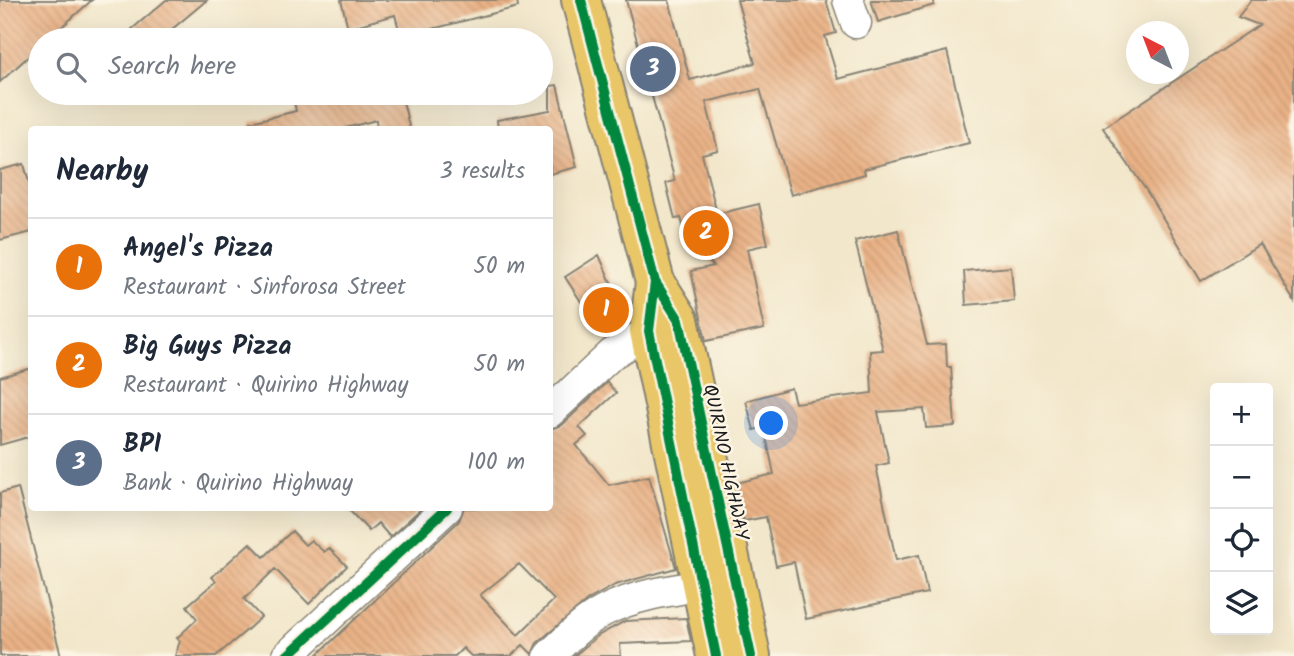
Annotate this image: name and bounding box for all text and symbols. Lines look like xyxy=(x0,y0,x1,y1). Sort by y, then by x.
north arrow xyxy=(1126,21,1189,84)
search box xyxy=(28,28,553,105)
pin: 3 xyxy=(630,43,676,95)
text: Search here xyxy=(108,46,236,88)
icon: search xyxy=(52,48,90,86)
text: Nearby xyxy=(56,148,148,196)
text: 3 results xyxy=(439,154,525,190)
pin: 2 xyxy=(683,207,729,259)
text: Angel's Pizza xyxy=(123,228,273,270)
text: 1 xyxy=(76,249,82,285)
text: 50 m xyxy=(474,249,525,285)
text: Restaurant · Sinforosa Street xyxy=(123,270,406,306)
pin: 1 xyxy=(583,284,629,336)
text: Big Guys Pizza xyxy=(123,326,292,368)
text: 2 xyxy=(72,347,86,383)
text: 50 m xyxy=(474,347,525,383)
text: Restaurant · Quirino Highway xyxy=(123,368,408,404)
street label: QUIRINO HIGHWAY xyxy=(694,382,756,544)
map controls xyxy=(1210,383,1273,635)
button: + xyxy=(1210,383,1273,446)
your location xyxy=(754,406,788,440)
text: BPI xyxy=(123,424,162,466)
text: 3 xyxy=(73,445,85,481)
text: 100 m xyxy=(467,445,525,481)
button: − xyxy=(1210,446,1273,509)
text: Bank · Quirino Highway xyxy=(123,466,353,502)
button: locate xyxy=(1210,509,1273,572)
button: layers xyxy=(1210,572,1273,635)

